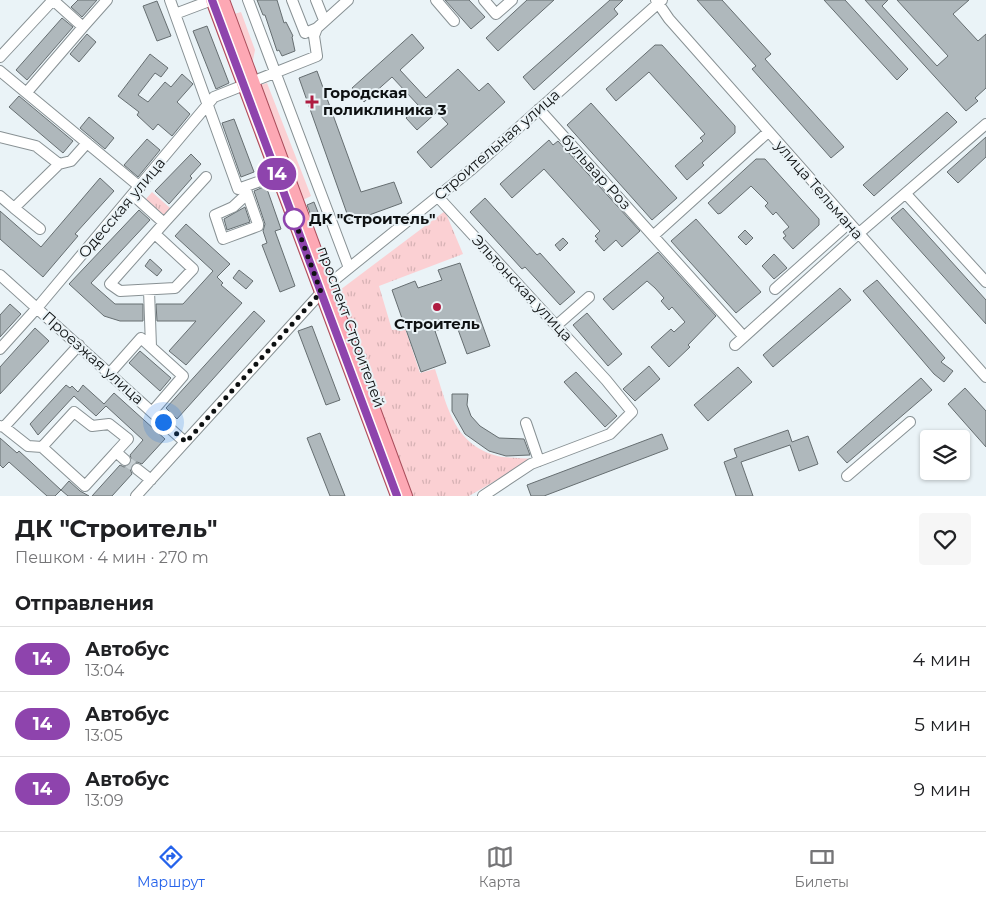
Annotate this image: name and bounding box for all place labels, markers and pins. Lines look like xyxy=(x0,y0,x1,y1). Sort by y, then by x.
place label: Городская поликлиника 3 xyxy=(323,83,447,119)
marker: Городская поликлиника 3 xyxy=(305,95,319,109)
marker: ДК "Строитель" xyxy=(283,208,305,230)
place label: ДК "Строитель" xyxy=(309,209,436,228)
marker: Строитель xyxy=(431,301,443,313)
place label: Строитель xyxy=(394,314,480,333)

